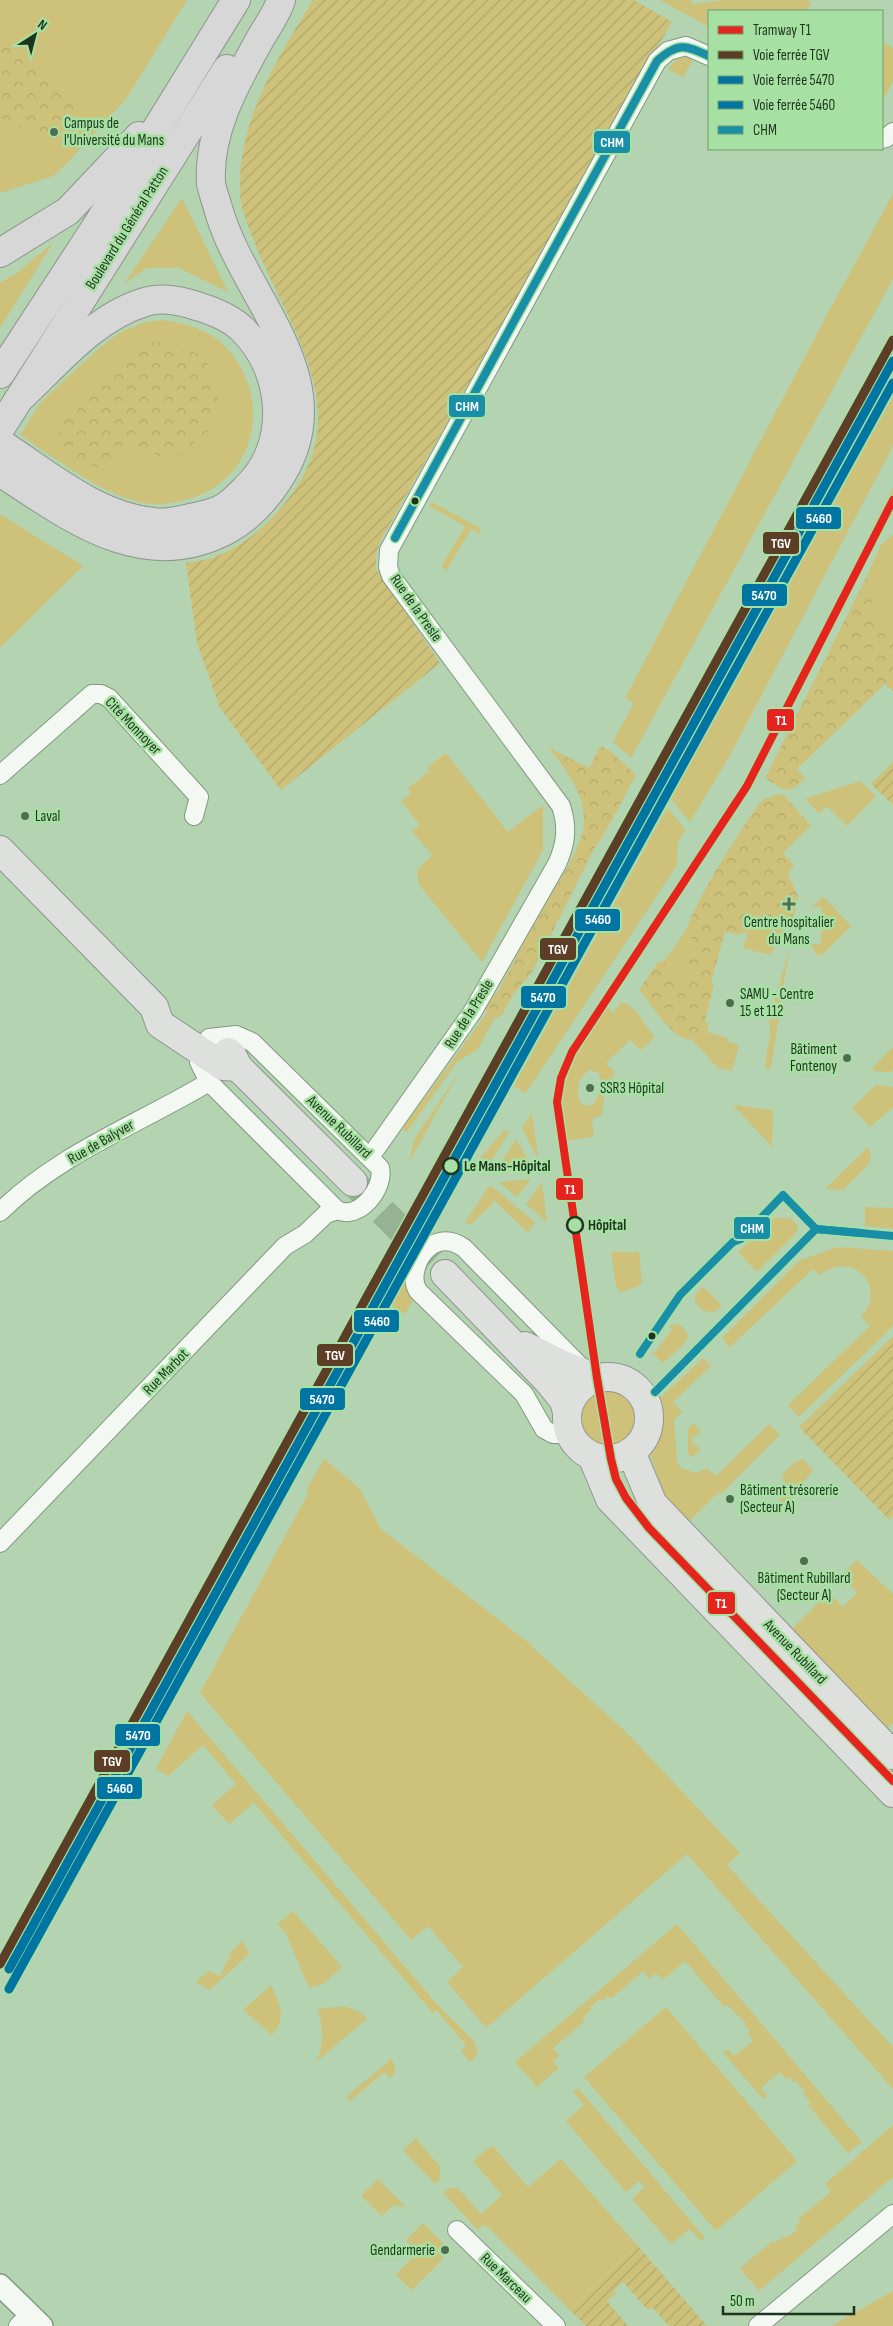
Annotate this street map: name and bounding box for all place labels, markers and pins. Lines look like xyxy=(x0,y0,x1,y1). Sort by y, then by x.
place label: Campus de l'Université du Mans xyxy=(64,114,164,150)
marker: Campus de l'Université du Mans xyxy=(48,126,60,138)
unlabelled marker xyxy=(410,496,420,506)
place label: Laval xyxy=(35,807,60,826)
marker: Laval xyxy=(19,810,31,822)
marker: Centre hospitalier du Mans xyxy=(782,897,796,911)
place label: Centre hospitalier du Mans xyxy=(744,913,835,949)
place label: SAMU - Centre 15 et 112 xyxy=(740,985,814,1021)
marker: SAMU - Centre 15 et 112 xyxy=(724,997,736,1009)
place label: Bâtiment Fontenoy xyxy=(790,1040,837,1076)
marker: Bâtiment Fontenoy xyxy=(841,1052,853,1064)
place label: SSR3 Hôpital xyxy=(600,1079,664,1098)
marker: SSR3 Hôpital xyxy=(584,1082,596,1094)
marker: Le Mans-Hôpital xyxy=(442,1157,460,1175)
place label: Le Mans-Hôpital xyxy=(464,1157,551,1176)
marker: Hôpital xyxy=(566,1216,584,1234)
place label: Hôpital xyxy=(588,1216,626,1235)
unlabelled marker xyxy=(647,1331,657,1341)
place label: Bâtiment trésorerie (Secteur A) xyxy=(740,1481,838,1517)
marker: Bâtiment trésorerie (Secteur A) xyxy=(724,1493,736,1505)
marker: Bâtiment Rubillard (Secteur A) xyxy=(798,1555,810,1567)
place label: Bâtiment Rubillard (Secteur A) xyxy=(758,1569,850,1605)
place label: Gendarmerie xyxy=(370,2241,435,2260)
marker: Gendarmerie xyxy=(439,2244,451,2256)

